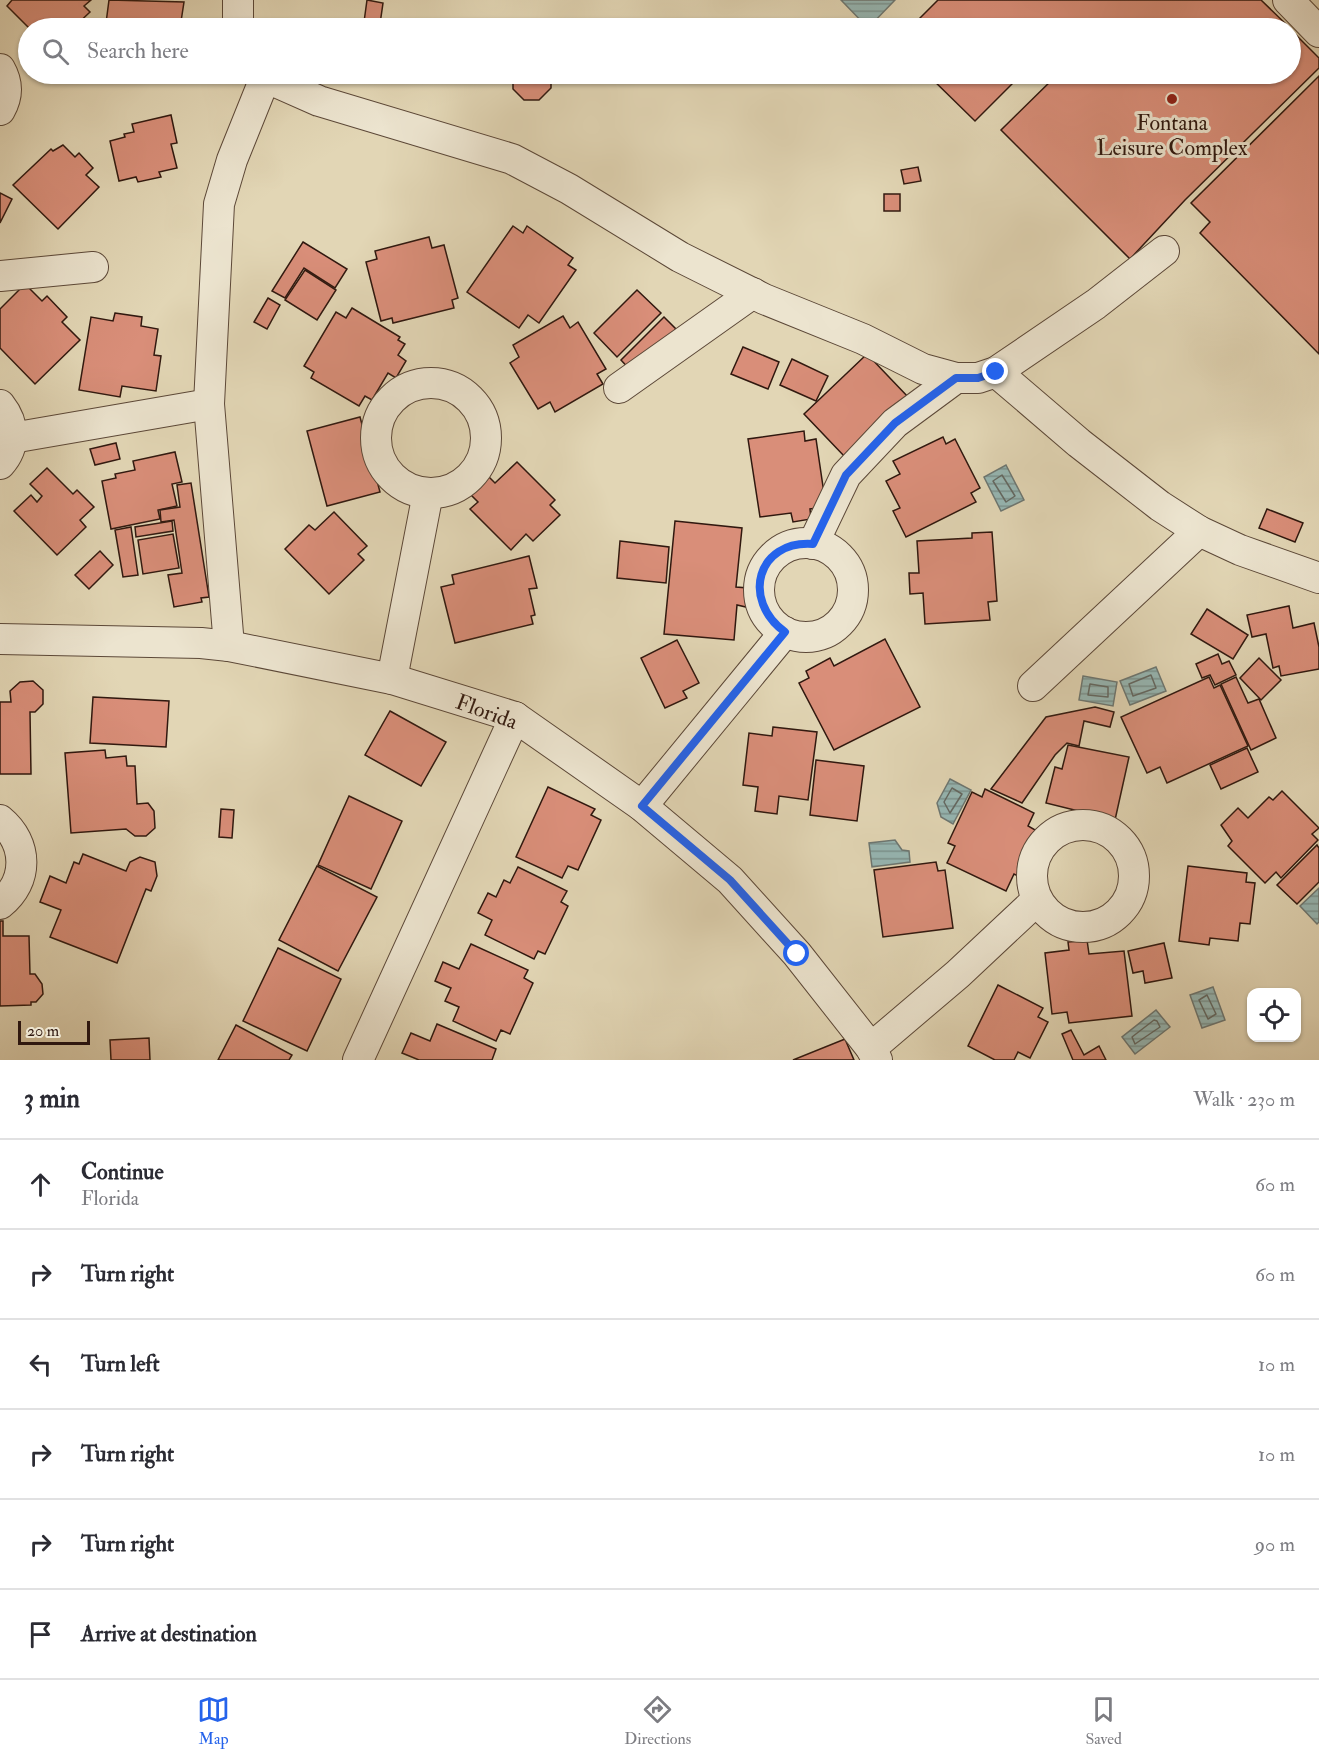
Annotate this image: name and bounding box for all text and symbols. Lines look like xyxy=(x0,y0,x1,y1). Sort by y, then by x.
search box xyxy=(18,18,1301,84)
icon: search xyxy=(39,35,72,68)
text: Search here xyxy=(87,37,189,65)
marker: Fontana Leisure Complex xyxy=(1165,92,1179,106)
place label: Fontana Leisure Complex xyxy=(1096,109,1248,163)
route end xyxy=(982,358,1008,384)
street label: Florida xyxy=(452,688,522,736)
route start xyxy=(783,940,809,966)
map controls xyxy=(1247,988,1301,1042)
button: locate xyxy=(1247,988,1301,1042)
scale bar xyxy=(18,1018,90,1046)
text: 20 m xyxy=(27,1021,59,1041)
text: 3 min xyxy=(24,1083,80,1115)
text: Walk · 230 m xyxy=(1193,1087,1295,1112)
text: Continue xyxy=(81,1158,164,1186)
icon: ahead xyxy=(24,1168,57,1201)
text: 60 m xyxy=(1255,1172,1295,1197)
text: Florida xyxy=(81,1186,139,1211)
icon: right xyxy=(24,1258,57,1291)
text: Turn right xyxy=(81,1260,174,1288)
text: 60 m xyxy=(1255,1262,1295,1287)
icon: left xyxy=(24,1348,57,1381)
text: Turn left xyxy=(81,1350,160,1378)
text: 10 m xyxy=(1258,1352,1295,1377)
icon: right xyxy=(24,1438,57,1471)
text: Turn right xyxy=(81,1440,174,1468)
text: 10 m xyxy=(1258,1442,1295,1467)
icon: right xyxy=(24,1528,57,1561)
text: Turn right xyxy=(81,1530,174,1558)
text: 90 m xyxy=(1255,1532,1295,1557)
icon: arrive xyxy=(24,1618,57,1651)
text: Arrive at destination xyxy=(81,1620,257,1648)
tab: Map xyxy=(197,1693,230,1749)
tab: Directions xyxy=(624,1693,691,1749)
tab: Saved xyxy=(1085,1693,1122,1749)

